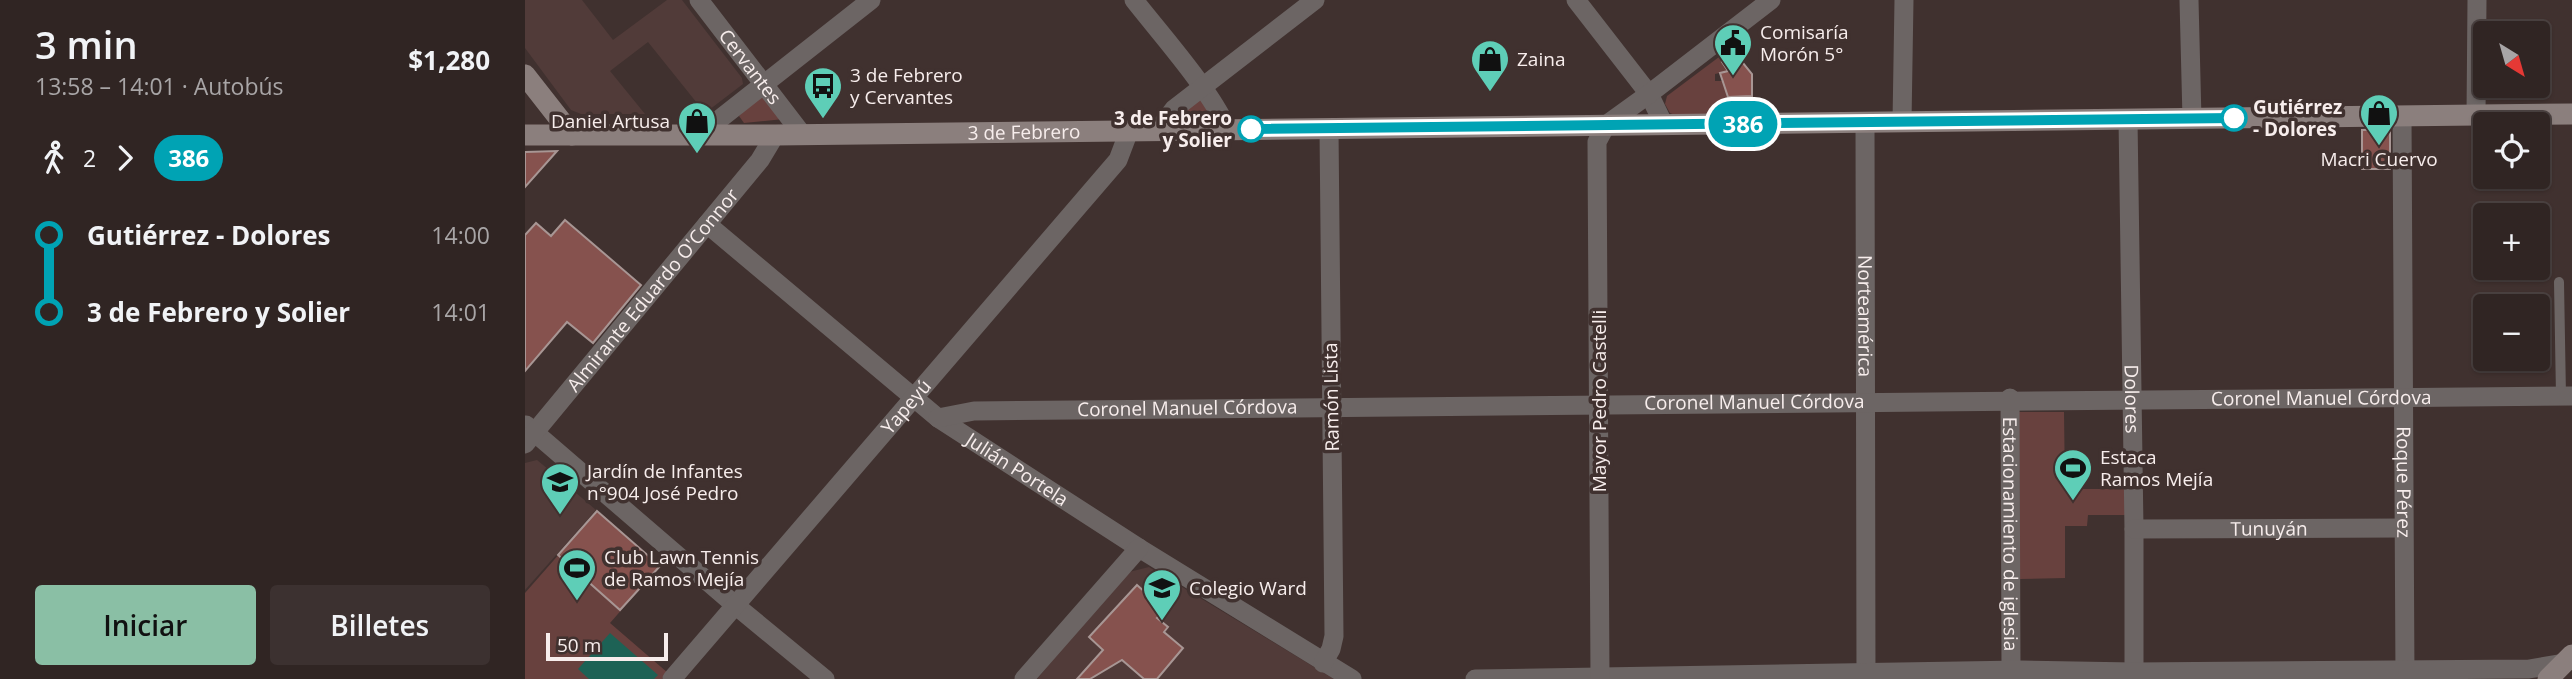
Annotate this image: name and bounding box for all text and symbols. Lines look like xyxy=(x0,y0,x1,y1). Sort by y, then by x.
text: 3 min xyxy=(35,18,138,70)
place label: Comisaría Morón 5° xyxy=(1760,19,1849,67)
north arrow xyxy=(2473,21,2550,98)
map controls xyxy=(2473,21,2550,371)
public building icon: Comisaría Morón 5° xyxy=(1712,22,1754,77)
street label: Cervantes xyxy=(713,24,788,110)
shop icon: Zaina xyxy=(1469,38,1511,93)
text: $1,280 xyxy=(408,42,490,78)
place label: Zaina xyxy=(1517,46,1565,72)
place label: 3 de Febrero y Cervantes xyxy=(850,62,963,110)
bus stop icon: 3 de Febrero y Cervantes xyxy=(802,65,844,120)
text: 13:58 – 14:01 · Autobús xyxy=(35,70,284,102)
shop icon: Macri Cuervo xyxy=(2358,92,2400,147)
place label: Gutiérrez - Dolores xyxy=(2253,94,2342,142)
shop icon: Daniel Artusa xyxy=(676,100,718,155)
line badge: 386 xyxy=(1703,101,1783,147)
place label: 3 de Febrero y Solier xyxy=(1114,105,1232,153)
marker: Gutiérrez - Dolores xyxy=(2221,105,2247,131)
text: 386 xyxy=(1722,107,1764,140)
place label: Daniel Artusa xyxy=(551,108,670,134)
button: locate xyxy=(2473,112,2550,189)
marker: 3 de Febrero y Solier xyxy=(1238,116,1264,142)
street label: 3 de Febrero xyxy=(967,118,1081,146)
icon: walk xyxy=(35,139,73,177)
icon: forward xyxy=(106,139,144,177)
text: 386 xyxy=(168,141,209,174)
text: 2 xyxy=(83,142,96,174)
place label: Macri Cuervo xyxy=(2320,146,2438,172)
street label: Almirante Eduardo O'Connor xyxy=(561,183,744,397)
button: + xyxy=(2473,203,2550,280)
text: Gutiérrez - Dolores xyxy=(87,217,331,253)
text: 14:00 xyxy=(431,219,490,251)
street label: Norteamérica xyxy=(1852,255,1878,377)
text: 3 de Febrero y Solier xyxy=(87,294,350,330)
button: − xyxy=(2473,294,2550,371)
text: 14:01 xyxy=(431,296,490,328)
street label: Mayor Pedro Castelli xyxy=(1586,310,1612,492)
street label: Ramón Lista xyxy=(1317,342,1345,452)
street label: Dolores xyxy=(2119,364,2146,434)
street label: Yapeyú xyxy=(875,374,937,440)
street label: Coronel Manuel Córdova xyxy=(2211,384,2431,412)
street label: Coronel Manuel Córdova xyxy=(1644,388,1865,416)
street label: Coronel Manuel Córdova xyxy=(1077,393,1298,422)
street label: Estacionamiento de iglesia xyxy=(1997,417,2024,651)
street label: Julián Portela xyxy=(959,425,1073,512)
street label: Roque Pérez xyxy=(2391,426,2417,538)
place label: Estaca Ramos Mejía xyxy=(2100,444,2213,492)
sports icon: Estaca Ramos Mejía xyxy=(2052,447,2094,502)
place label: Jardín de Infantes n°904 José Pedro xyxy=(585,458,743,506)
school or university icon: Jardín de Infantes n°904 José Pedro xyxy=(539,461,581,516)
street label: Tunuyán xyxy=(2230,515,2308,542)
place label: Club Lawn Tennis de Ramos Mejía xyxy=(604,544,759,592)
sports icon: Club Lawn Tennis de Ramos Mejía xyxy=(556,547,598,602)
school or university icon: Colegio Ward xyxy=(1141,567,1183,622)
place label: Colegio Ward xyxy=(1189,575,1307,601)
button: Iniciar xyxy=(35,585,256,665)
button: Billetes xyxy=(270,585,490,665)
scale bar xyxy=(546,630,669,662)
text: 50 m xyxy=(557,632,601,658)

